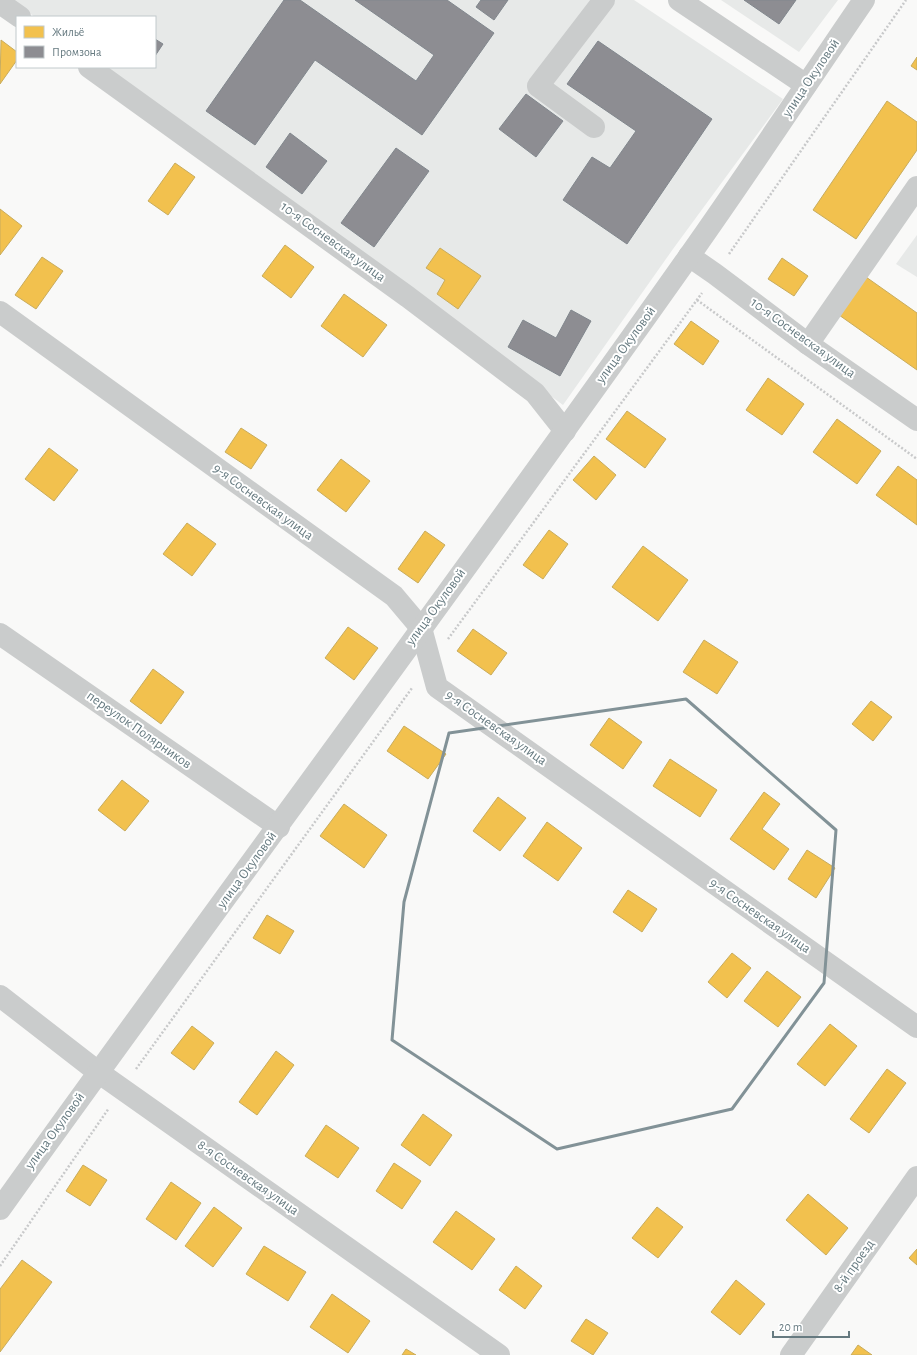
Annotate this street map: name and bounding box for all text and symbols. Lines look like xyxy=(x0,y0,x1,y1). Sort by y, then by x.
legend xyxy=(16,16,156,68)
text: Жильё xyxy=(52,26,84,38)
street label: улица Окуловой xyxy=(779,36,842,120)
text: Промзона xyxy=(52,46,102,58)
street label: 10-я Сосневская улица xyxy=(278,199,388,285)
street label: 10-я Сосневская улица xyxy=(748,295,858,381)
street label: улица Окуловой xyxy=(593,304,658,387)
street label: 9-я Сосневская улица xyxy=(210,461,316,543)
street label: улица Окуловой xyxy=(403,566,468,649)
street label: 9-я Сосневская улица xyxy=(443,688,550,768)
street label: переулок Полярников xyxy=(84,689,194,771)
street label: улица Окуловой xyxy=(214,829,279,912)
street label: 9-я Сосневская улица xyxy=(707,876,814,956)
street label: улица Окуловой xyxy=(22,1090,87,1173)
street label: 8-я Сосневская улица xyxy=(195,1138,302,1218)
street label: 8-й проезд xyxy=(831,1237,877,1295)
scale bar xyxy=(773,1313,849,1339)
text: 20 m xyxy=(779,1321,802,1333)

